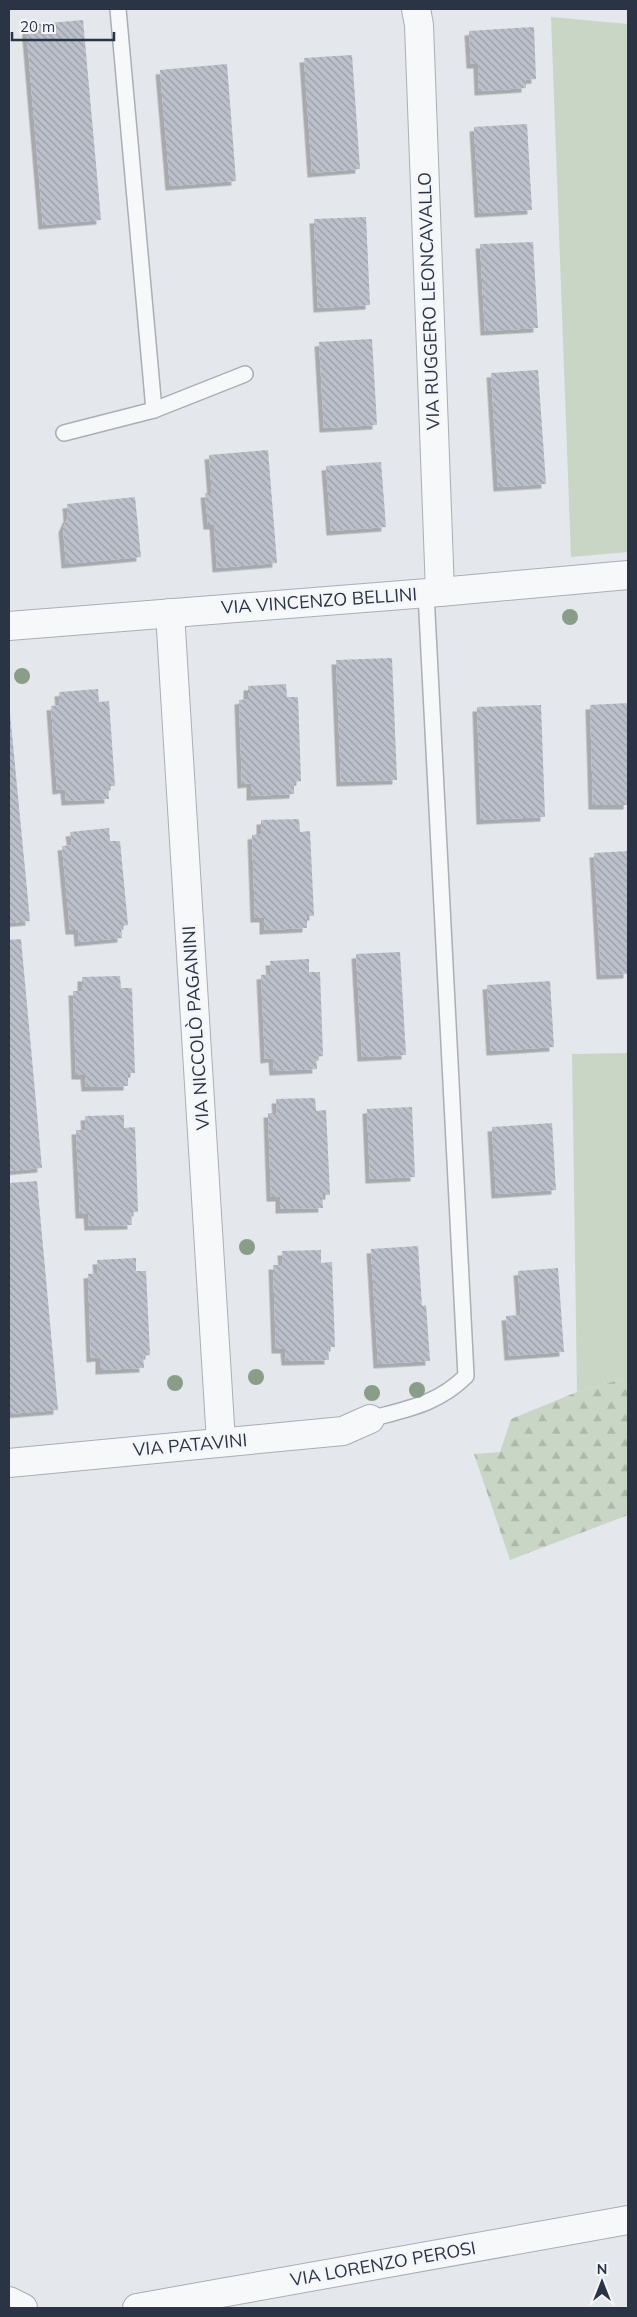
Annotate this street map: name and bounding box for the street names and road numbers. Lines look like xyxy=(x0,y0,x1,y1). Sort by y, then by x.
street label: VIA RUGGERO LEONCAVALLO xyxy=(413,172,444,430)
street label: VIA VINCENZO BELLINI xyxy=(220,582,418,619)
street label: VIA NICCOLÒ PAGANINI xyxy=(177,925,214,1131)
street label: VIA PATAVINI xyxy=(132,1428,248,1461)
street label: VIA LORENZO PEROSI xyxy=(288,2236,478,2291)

